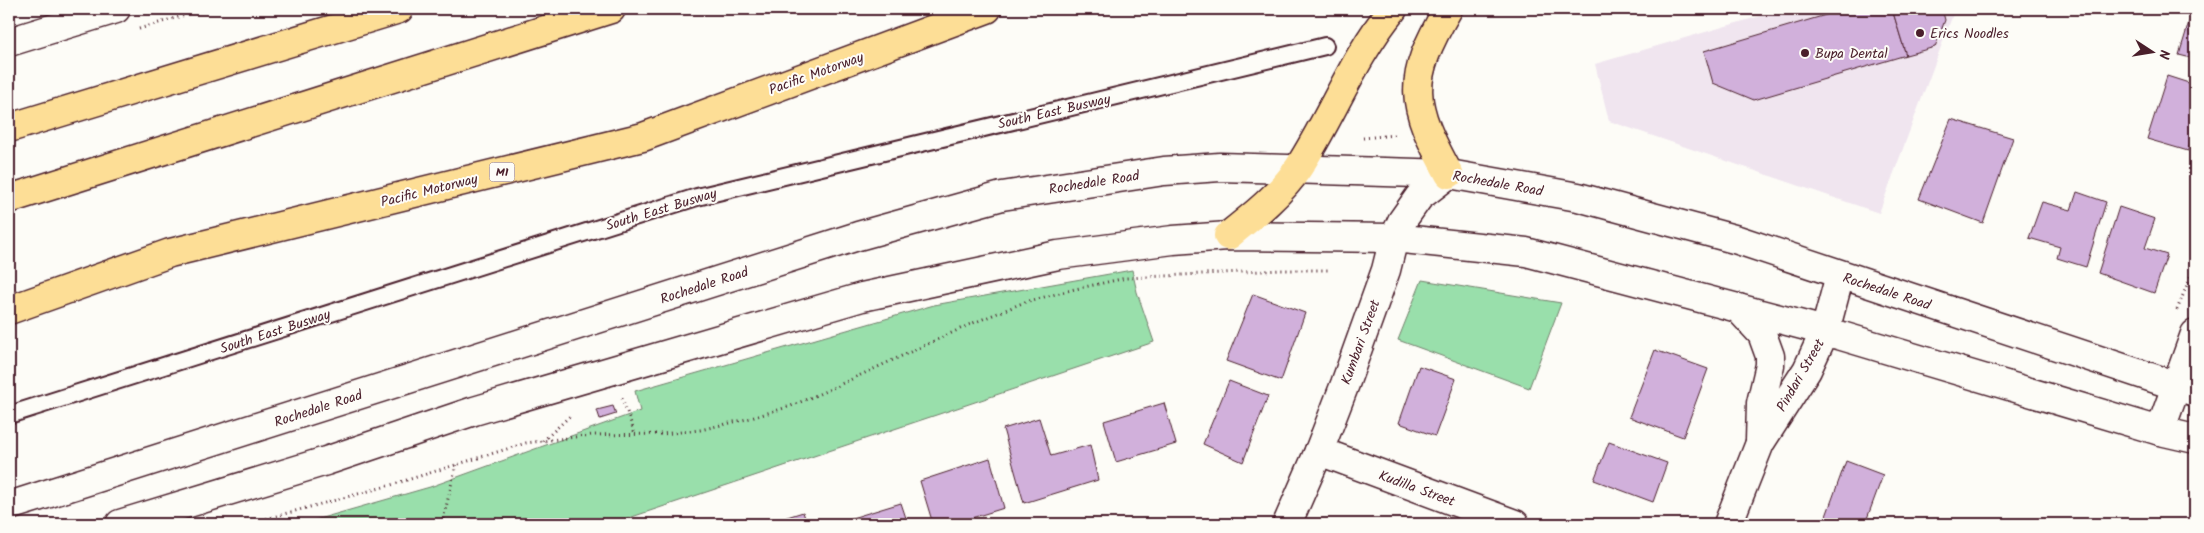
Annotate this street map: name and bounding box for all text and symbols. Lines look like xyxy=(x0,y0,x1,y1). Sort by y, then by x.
place label: Erics Noodles xyxy=(1930,23,2009,45)
marker: Erics Noodles xyxy=(1914,27,1926,39)
north arrow xyxy=(2126,28,2176,78)
place label: Bupa Dental xyxy=(1815,43,1888,65)
street label: Pacific Motorway xyxy=(766,46,867,101)
marker: Bupa Dental xyxy=(1799,47,1811,59)
text: N xyxy=(2152,48,2175,61)
street label: South East Busway xyxy=(996,88,1113,136)
road number: M1 xyxy=(490,162,514,182)
street label: Rochedale Road xyxy=(1047,165,1142,201)
street label: Rochedale Road xyxy=(1451,165,1546,203)
street label: Pacific Motorway xyxy=(378,168,480,214)
street label: South East Busway xyxy=(603,183,720,237)
street label: Rochedale Road xyxy=(657,261,752,311)
street label: Rochedale Road xyxy=(1840,267,1935,317)
street label: Kumbari Street xyxy=(1335,296,1387,388)
street label: South East Busway xyxy=(217,304,334,360)
street label: Pindari Street xyxy=(1771,334,1831,416)
street label: Rochedale Road xyxy=(271,384,366,434)
street label: Kudilla Street xyxy=(1375,465,1458,513)

